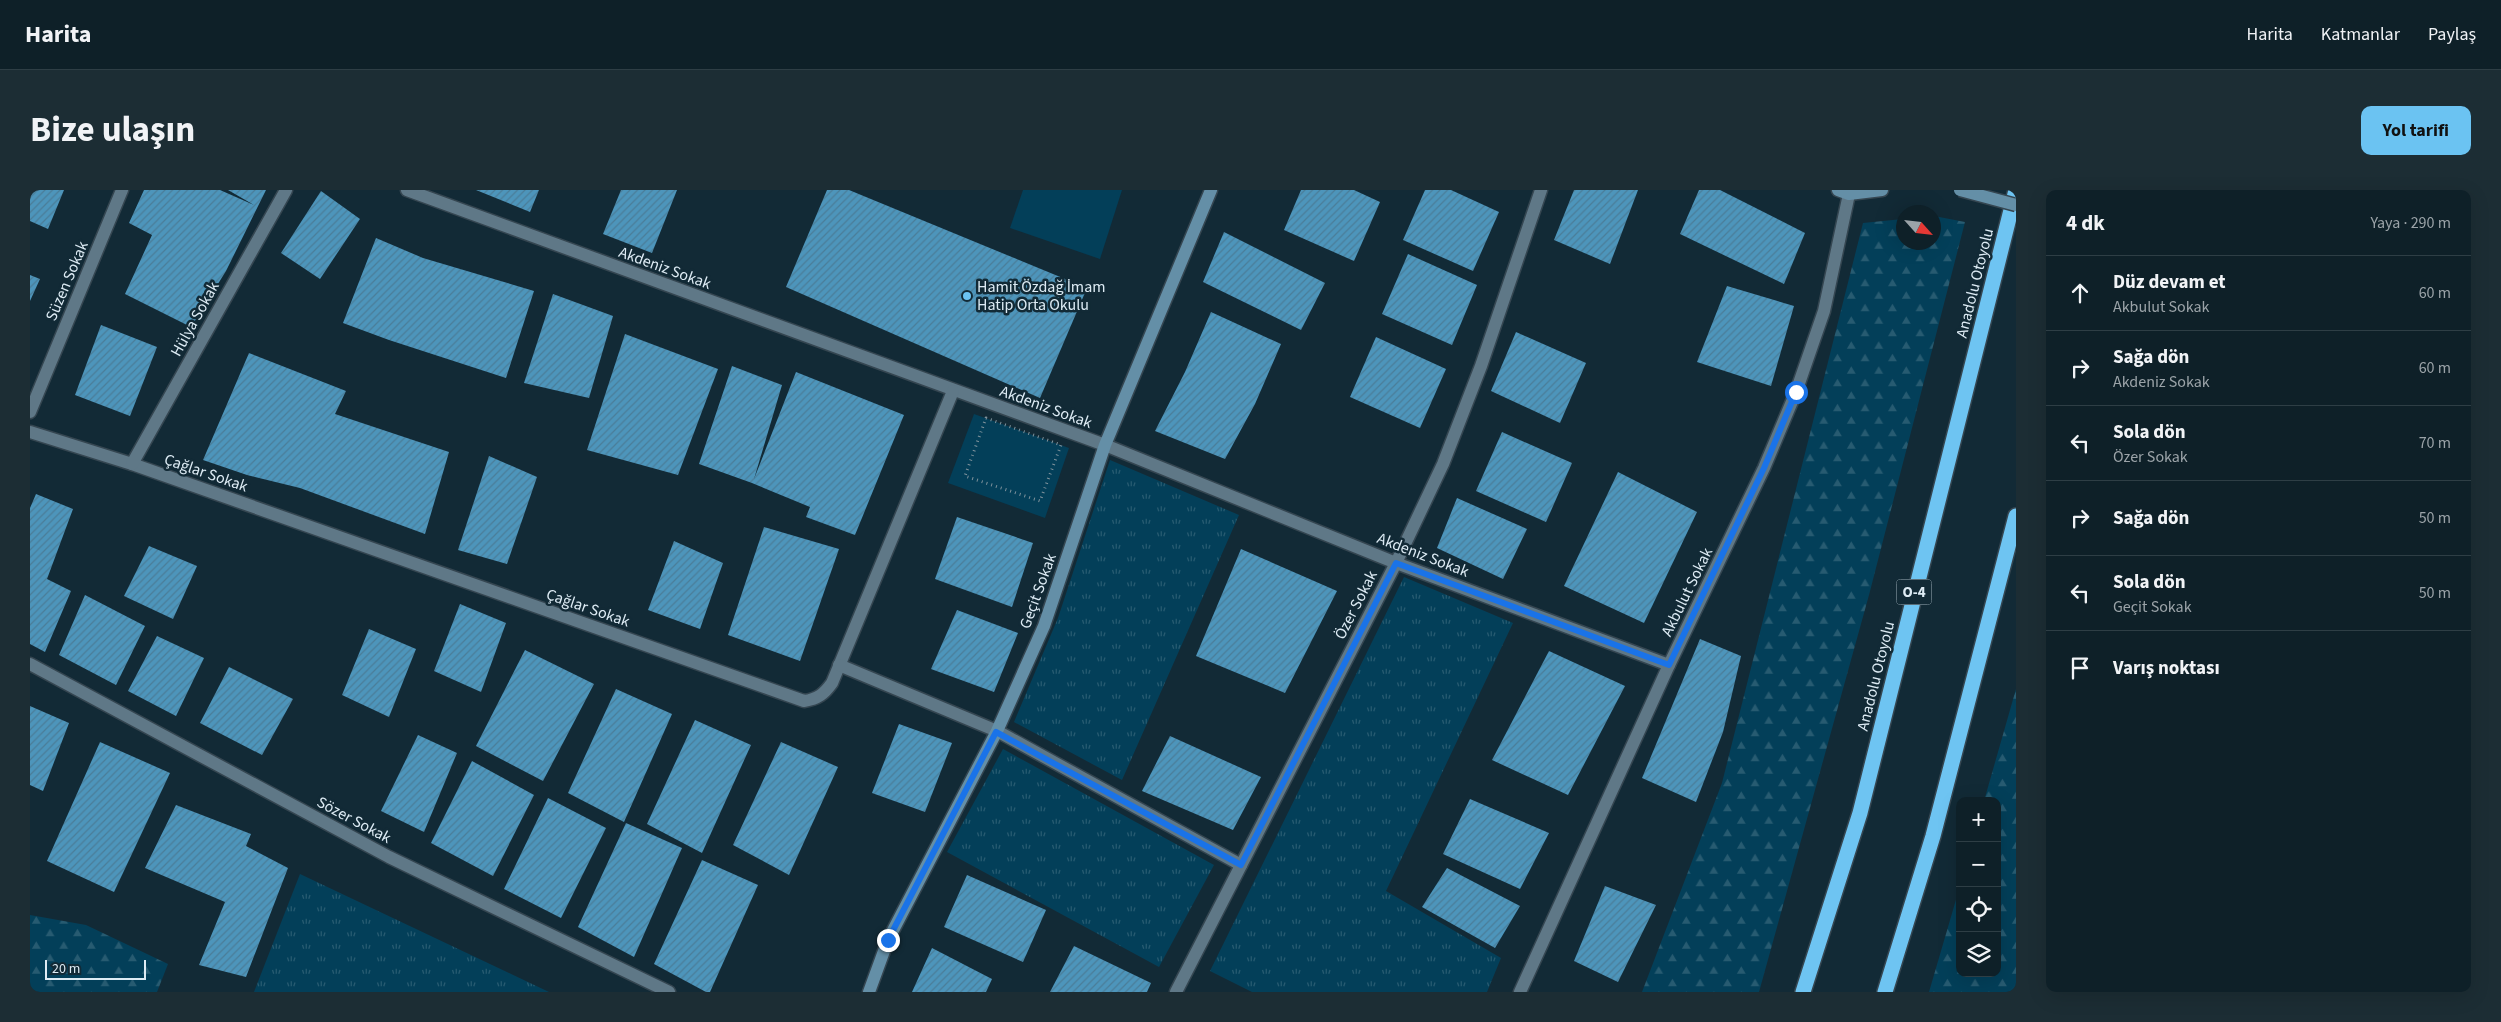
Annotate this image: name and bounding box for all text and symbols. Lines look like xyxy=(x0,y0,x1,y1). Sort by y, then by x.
text: Harita xyxy=(25,17,91,52)
text: Harita xyxy=(2247,22,2293,47)
text: Katmanlar xyxy=(2321,22,2400,47)
text: Paylaş xyxy=(2428,22,2476,47)
text: Bize ulaşın xyxy=(30,105,195,155)
button: Yol tarifi xyxy=(2361,106,2471,155)
north arrow xyxy=(1896,205,1941,250)
text: 4 dk xyxy=(2066,208,2105,238)
text: Yaya · 290 m xyxy=(2370,212,2451,234)
street label: Anadolu Otoyolu xyxy=(1951,226,1999,340)
street label: Süzen Sokak xyxy=(40,238,94,324)
street label: Akdeniz Sokak xyxy=(616,241,714,295)
text: Düz devam et xyxy=(2113,269,2226,296)
place label: Hamit Özdağ İmam Hatip Orta Okulu xyxy=(977,276,1105,316)
street label: Hülya Sokak xyxy=(165,277,225,360)
icon: ahead xyxy=(2066,279,2094,307)
text: 60 m xyxy=(2419,282,2451,304)
marker: Hamit Özdağ İmam Hatip Orta Okulu xyxy=(961,290,973,302)
text: Akbulut Sokak xyxy=(2113,296,2210,318)
text: Sağa dön xyxy=(2113,344,2189,371)
icon: right xyxy=(2066,354,2094,382)
text: 60 m xyxy=(2419,357,2451,379)
text: Akdeniz Sokak xyxy=(2113,371,2210,393)
street label: Akdeniz Sokak xyxy=(997,380,1095,434)
route start xyxy=(1785,381,1808,404)
text: Sola dön xyxy=(2113,419,2186,446)
icon: left xyxy=(2066,429,2094,457)
text: 70 m xyxy=(2419,432,2451,454)
text: Özer Sokak xyxy=(2113,446,2188,468)
street label: Çağlar Sokak xyxy=(161,448,251,498)
icon: right xyxy=(2066,504,2094,532)
text: Sağa dön xyxy=(2113,505,2189,532)
text: 50 m xyxy=(2419,507,2451,529)
street label: Akdeniz Sokak xyxy=(1374,527,1472,583)
street label: Akbulut Sokak xyxy=(1656,544,1718,640)
street label: Geçit Sokak xyxy=(1014,550,1062,632)
street label: Özer Sokak xyxy=(1329,567,1383,643)
text: Sola dön xyxy=(2113,569,2186,596)
icon: left xyxy=(2066,579,2094,607)
road number: O-4 xyxy=(1896,580,1932,604)
text: 50 m xyxy=(2419,582,2451,604)
street label: Çağlar Sokak xyxy=(543,583,633,633)
text: Geçit Sokak xyxy=(2113,596,2192,618)
street label: Anadolu Otoyolu xyxy=(1852,619,1900,733)
icon: arrive xyxy=(2066,654,2094,682)
text: Varış noktası xyxy=(2113,655,2220,682)
street label: Sözer Sokak xyxy=(313,791,395,849)
map controls xyxy=(1956,797,2001,977)
button: + xyxy=(1956,797,2001,842)
button: − xyxy=(1956,842,2001,887)
button: locate xyxy=(1956,887,2001,932)
route end xyxy=(877,929,900,952)
button: layers xyxy=(1956,932,2001,977)
scale bar xyxy=(45,957,146,980)
text: 20 m xyxy=(52,959,80,979)

